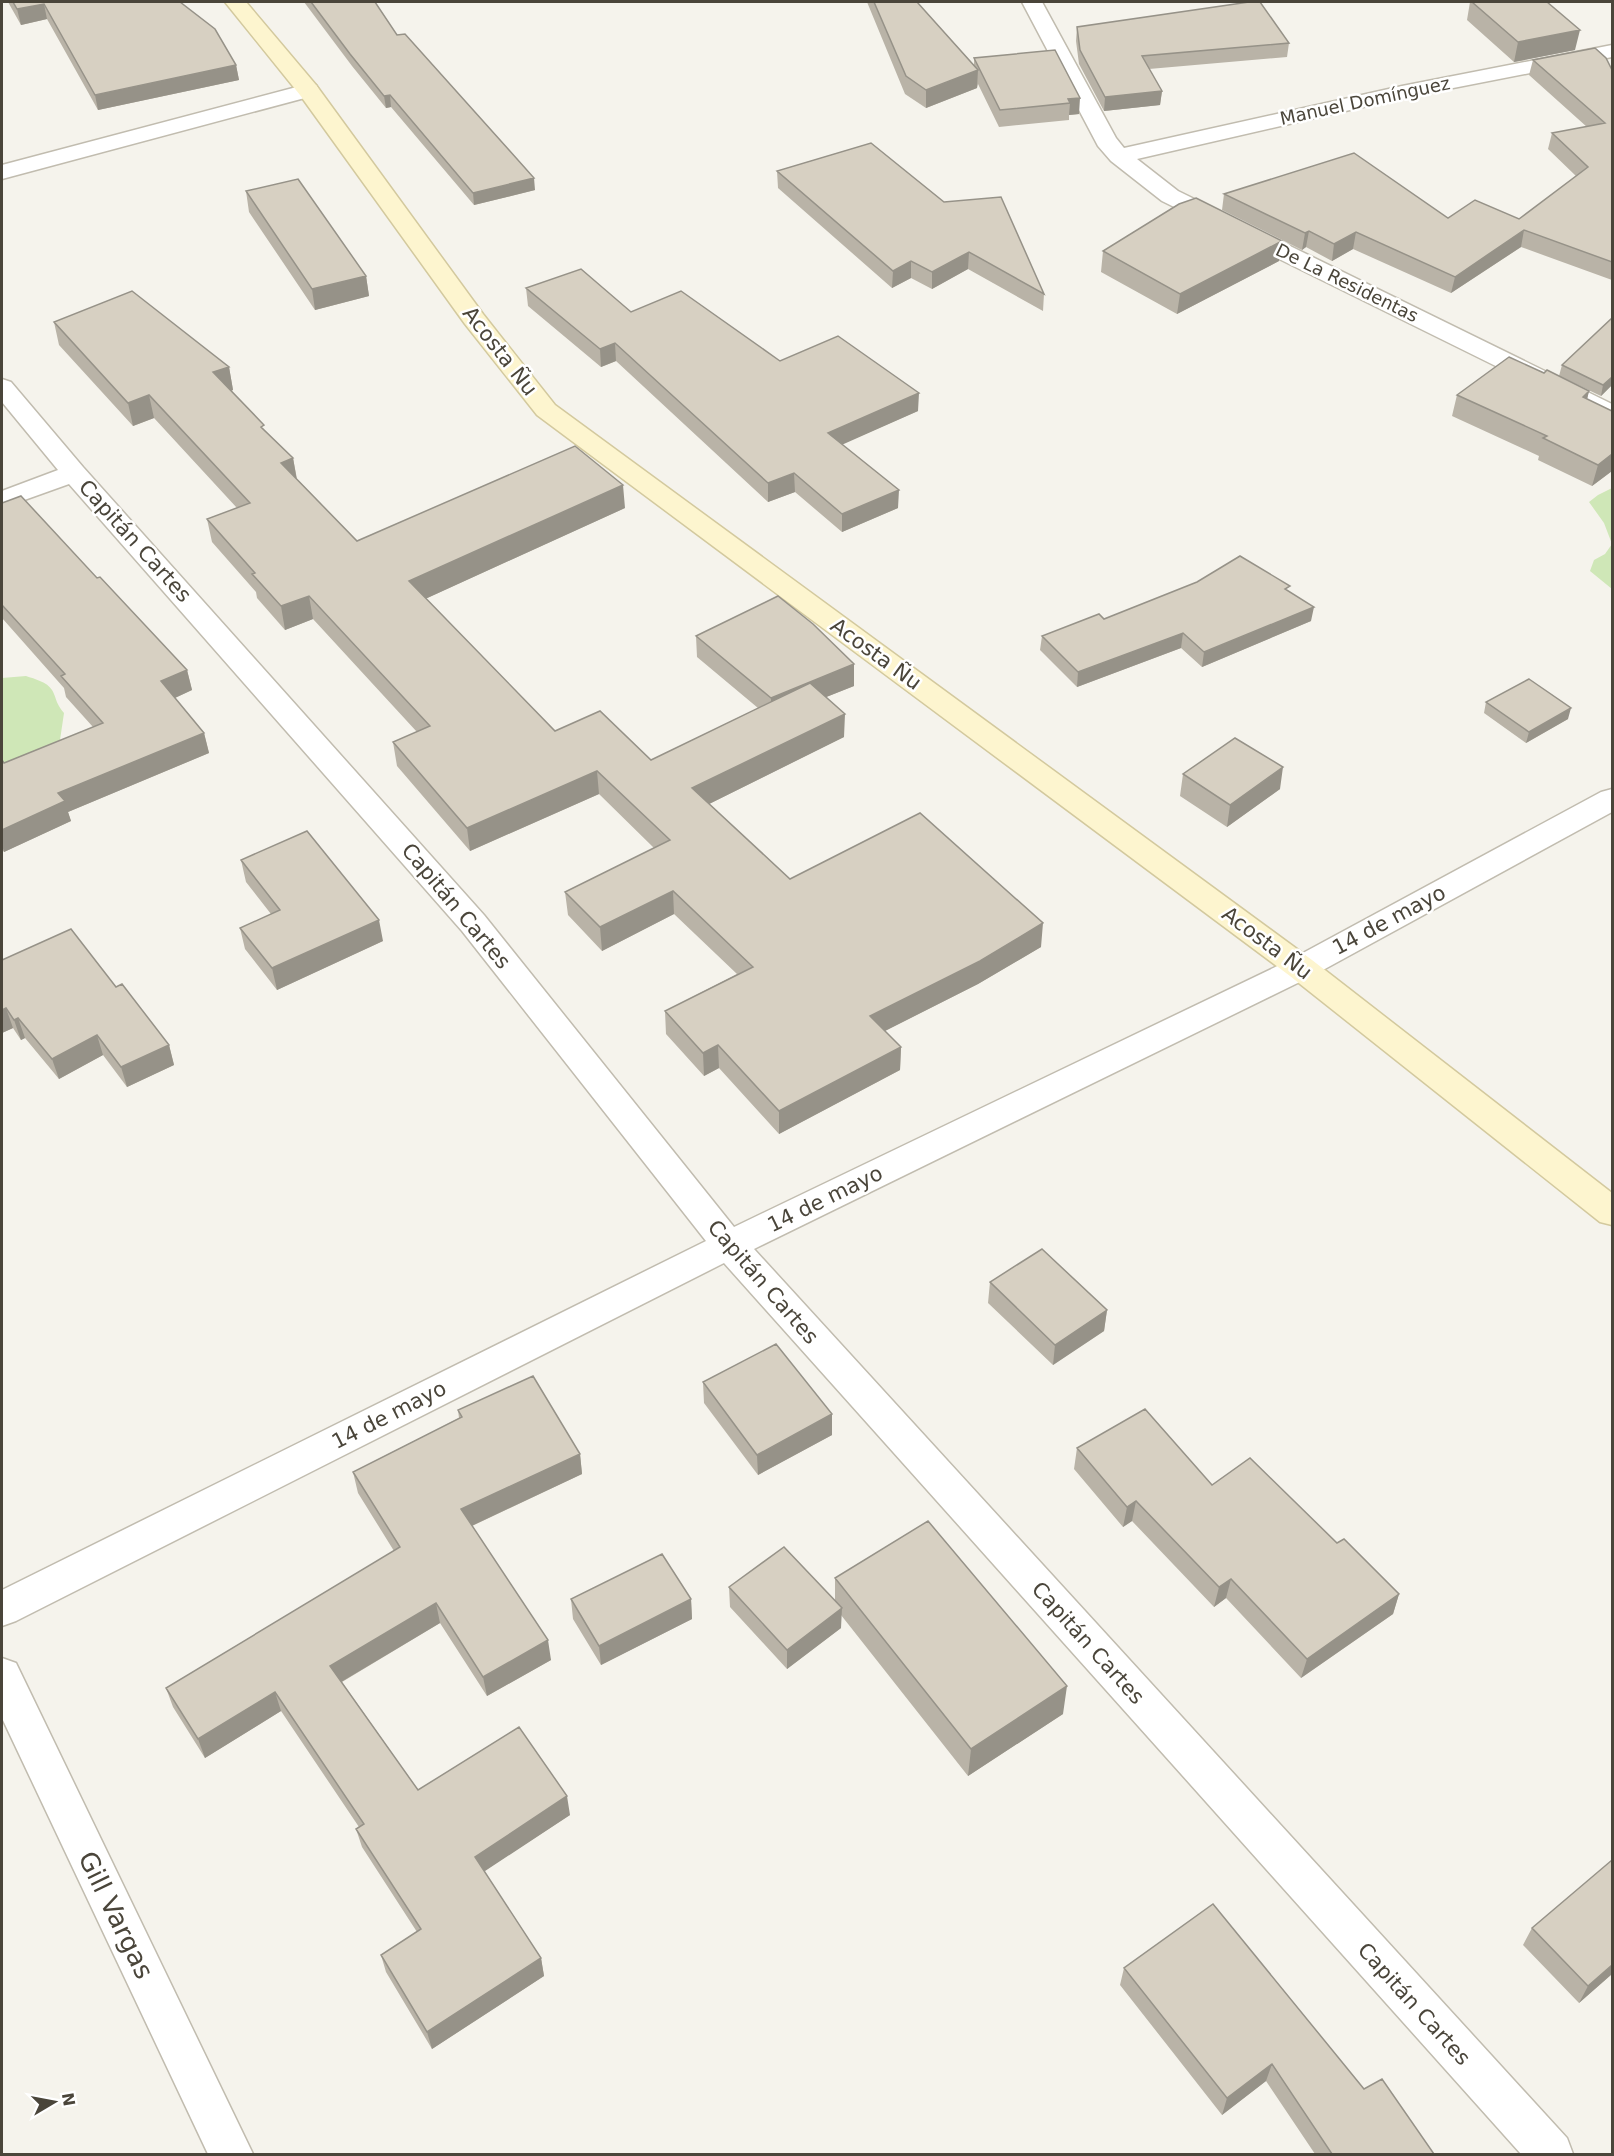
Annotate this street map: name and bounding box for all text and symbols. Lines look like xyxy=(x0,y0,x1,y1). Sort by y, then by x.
street label: Manuel Domínguez xyxy=(1278,72,1452,129)
street label: De La Residentas xyxy=(1273,239,1422,326)
street label: Acosta Ñu xyxy=(458,301,544,400)
street label: Capitán Cartes xyxy=(74,475,196,607)
street label: Acosta Ñu xyxy=(826,611,927,695)
street label: Capitán Cartes xyxy=(397,839,515,973)
street label: 14 de mayo xyxy=(1328,880,1450,960)
street label: Acosta Ñu xyxy=(1217,900,1318,985)
street label: 14 de mayo xyxy=(764,1161,886,1237)
street label: Capitán Cartes xyxy=(703,1215,823,1349)
street label: 14 de mayo xyxy=(328,1376,450,1454)
street label: Capitán Cartes xyxy=(1027,1577,1149,1709)
street label: Gill Vargas xyxy=(72,1846,160,1984)
street label: Capitán Cartes xyxy=(1353,1938,1475,2070)
north arrow xyxy=(24,2072,84,2132)
text: N xyxy=(58,2091,79,2108)

